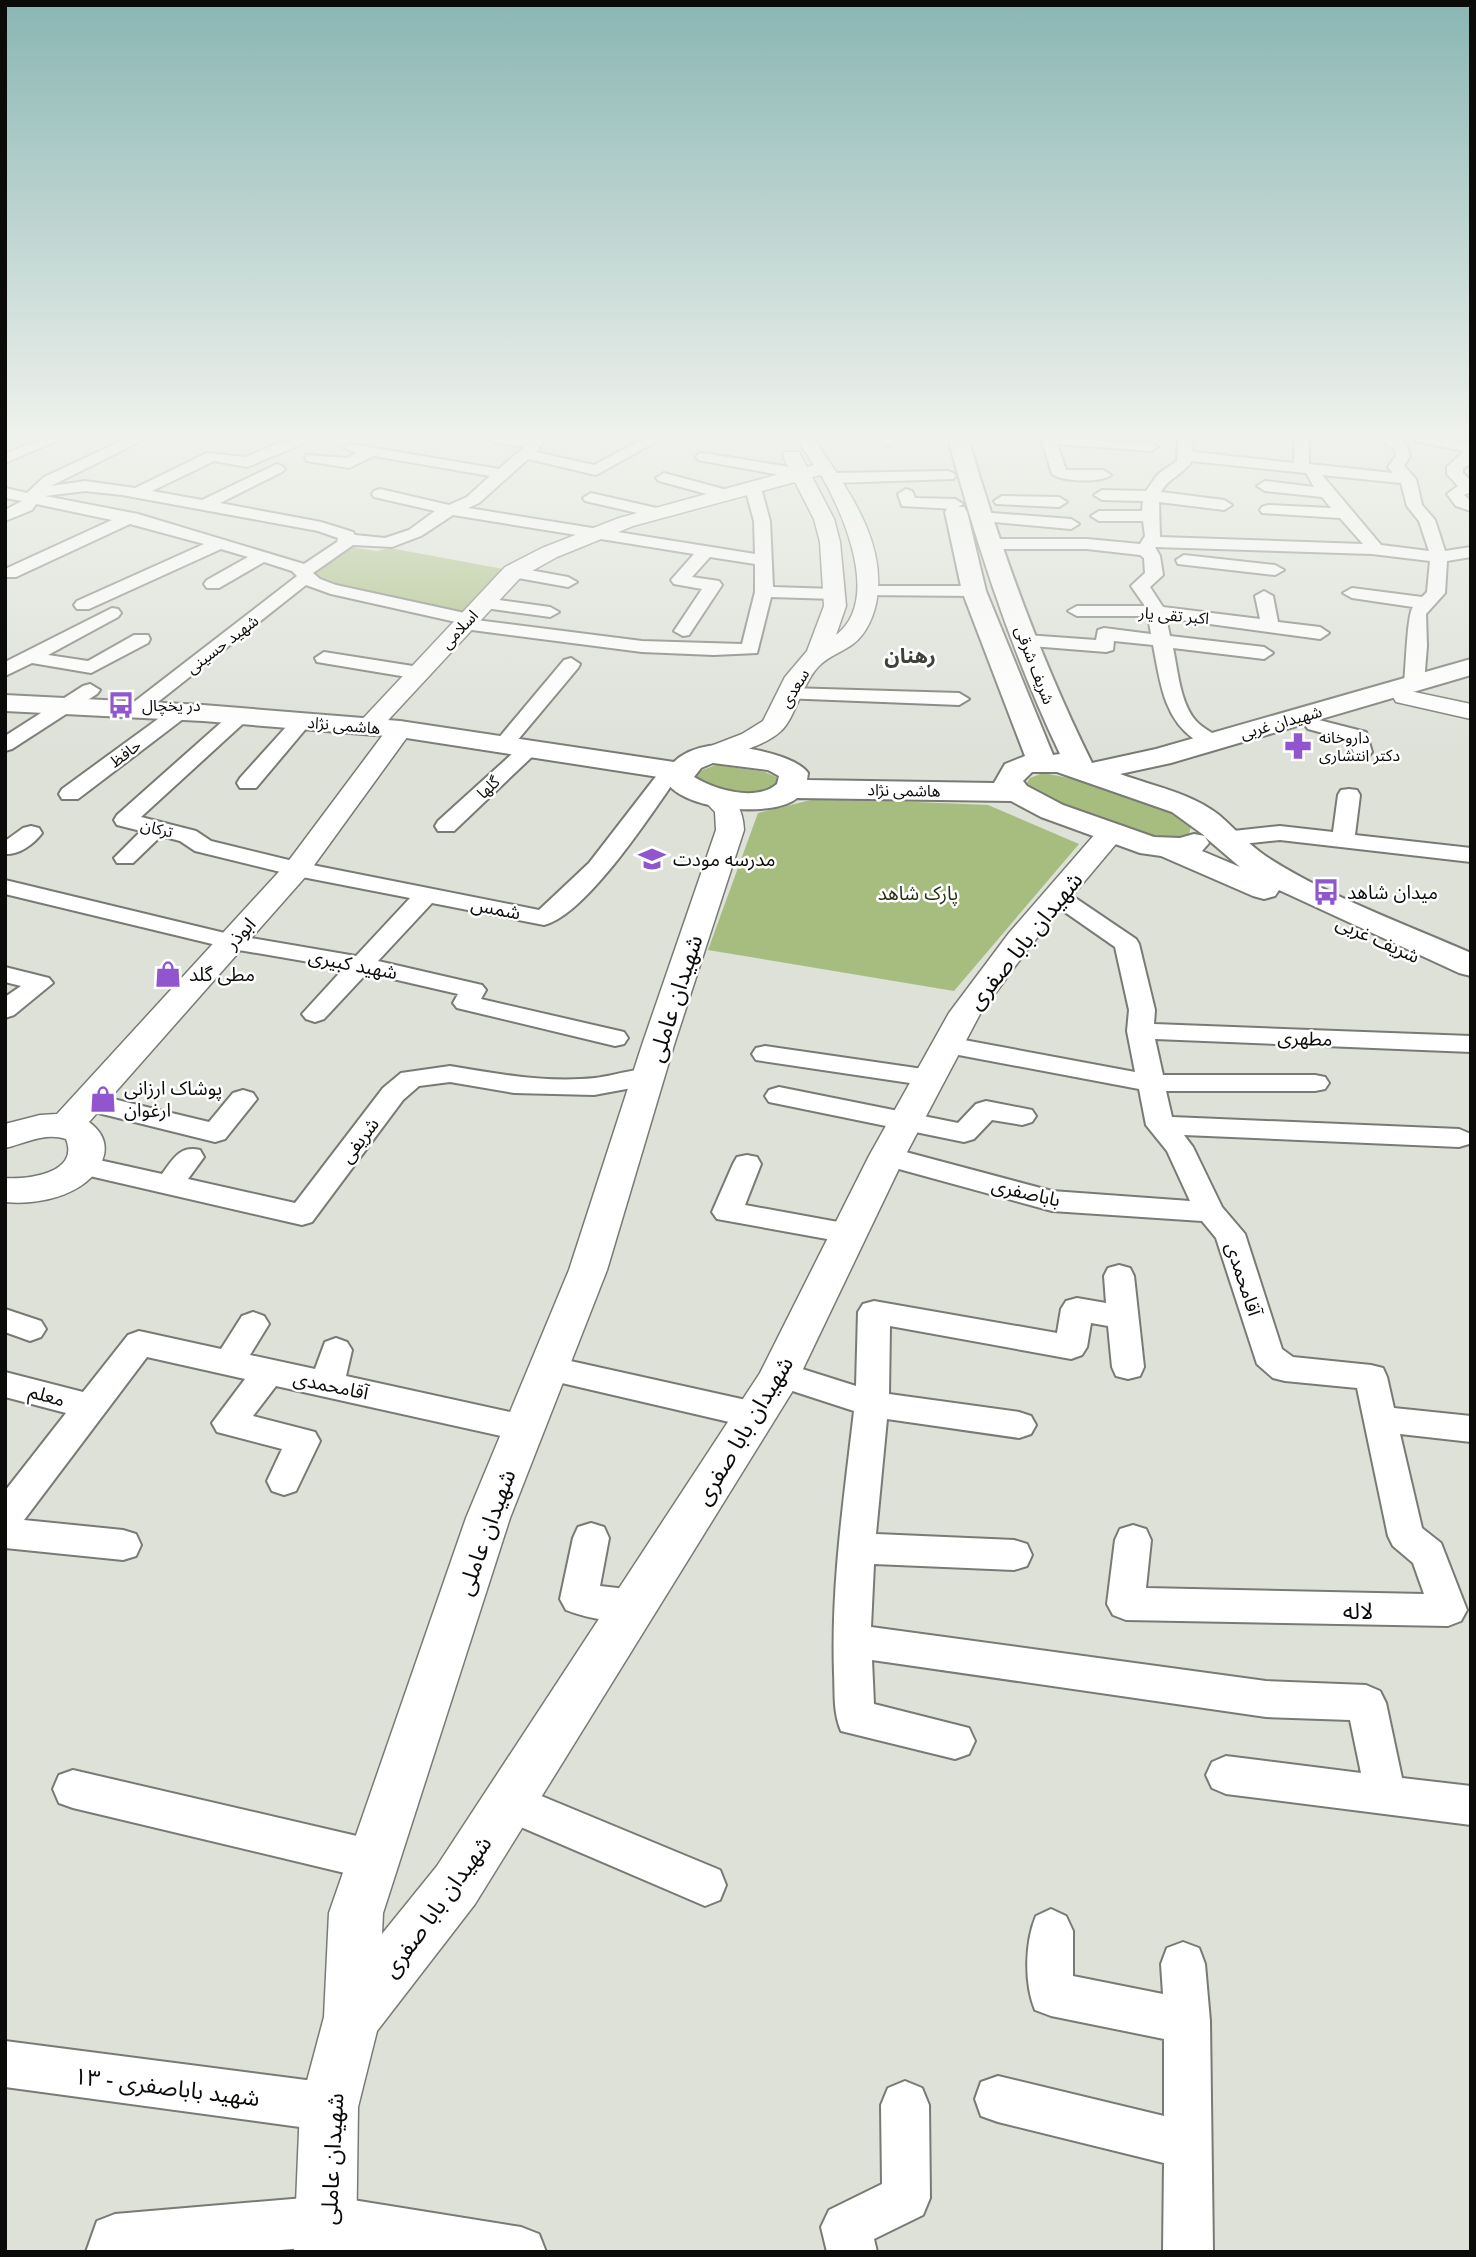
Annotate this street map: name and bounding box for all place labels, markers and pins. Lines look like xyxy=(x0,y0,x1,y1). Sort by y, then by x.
bus stop icon: در یخچال xyxy=(106,690,136,720)
place label: در یخچال xyxy=(142,694,201,716)
place label: داروخانه دکتر انتشاری xyxy=(1319,726,1400,766)
pharmacy icon: داروخانه دکتر انتشاری xyxy=(1283,731,1313,761)
school or university icon: مدرسه مودت xyxy=(637,844,667,874)
place label: مدرسه مودت xyxy=(673,846,775,872)
bus stop icon: میدان شاهد xyxy=(1311,877,1341,907)
place label: میدان شاهد xyxy=(1347,879,1438,905)
shop icon: مطی گلد xyxy=(153,959,183,989)
place label: مطی گلد xyxy=(189,961,255,987)
place label: پوشاک ارزانی ارغوان xyxy=(124,1075,222,1123)
shop icon: پوشاک ارزانی ارغوان xyxy=(88,1084,118,1114)

